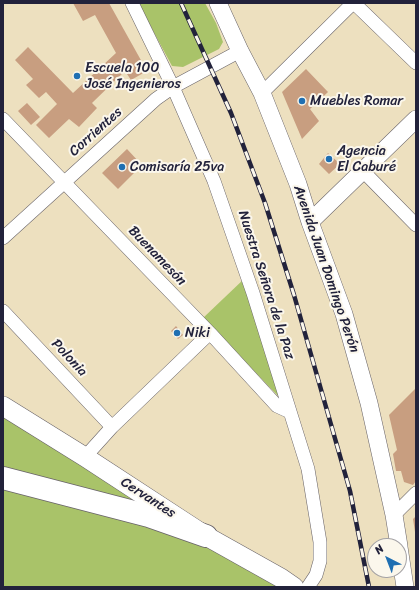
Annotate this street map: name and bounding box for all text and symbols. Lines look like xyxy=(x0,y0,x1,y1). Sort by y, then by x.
place label: Escuela 100 José Ingenieros xyxy=(85,60,181,92)
marker: Escuela 100 José Ingenieros xyxy=(72,71,82,81)
place label: Muebles Romar xyxy=(310,93,403,109)
marker: Muebles Romar xyxy=(297,96,307,106)
street label: Corrientes xyxy=(66,104,126,160)
place label: Agencia El Caburé xyxy=(337,143,396,176)
marker: Agencia El Caburé xyxy=(324,154,334,164)
place label: Comisaría 25va xyxy=(130,159,224,175)
marker: Comisaría 25va xyxy=(117,162,127,172)
street label: Avenida Juan Domingo Perón xyxy=(289,183,363,355)
street label: Nuestra Señora de la Paz xyxy=(234,208,298,362)
street label: Buenamesón xyxy=(124,223,190,289)
place label: Niki xyxy=(185,325,210,341)
marker: Niki xyxy=(172,328,182,338)
street label: Polonia xyxy=(47,336,91,380)
street label: Cervantes xyxy=(117,474,179,522)
north arrow xyxy=(367,538,407,578)
text: N xyxy=(370,540,388,559)

